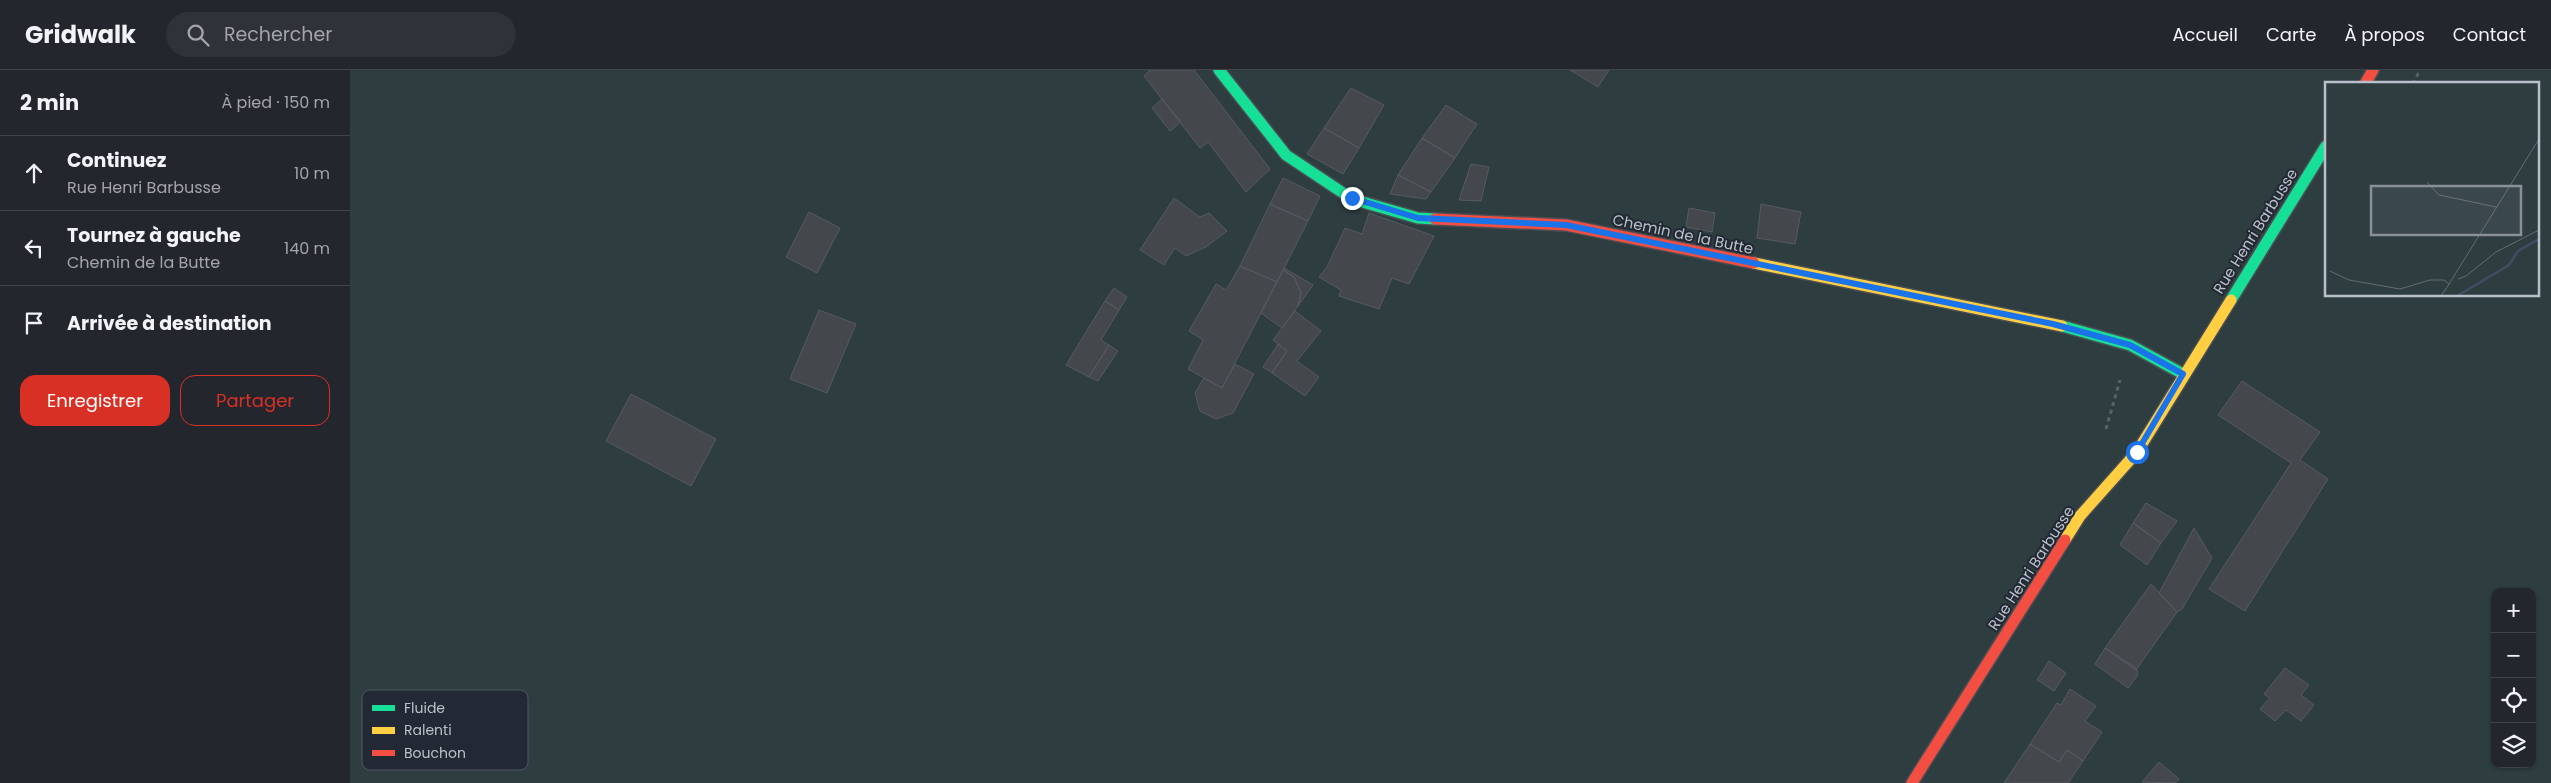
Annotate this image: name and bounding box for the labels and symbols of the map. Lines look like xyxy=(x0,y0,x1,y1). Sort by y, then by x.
inset map xyxy=(2325,82,2538,296)
street label: Rue Henri Barbusse xyxy=(2208,164,2302,298)
route end xyxy=(1341,187,1364,210)
street label: Chemin de la Butte xyxy=(1611,209,1755,259)
route start xyxy=(2126,441,2149,464)
street label: Rue Henri Barbusse xyxy=(1983,502,2079,634)
legend xyxy=(362,690,528,770)
text: Fluide xyxy=(404,698,445,718)
text: Ralenti xyxy=(404,720,452,740)
text: Bouchon xyxy=(404,743,466,763)

